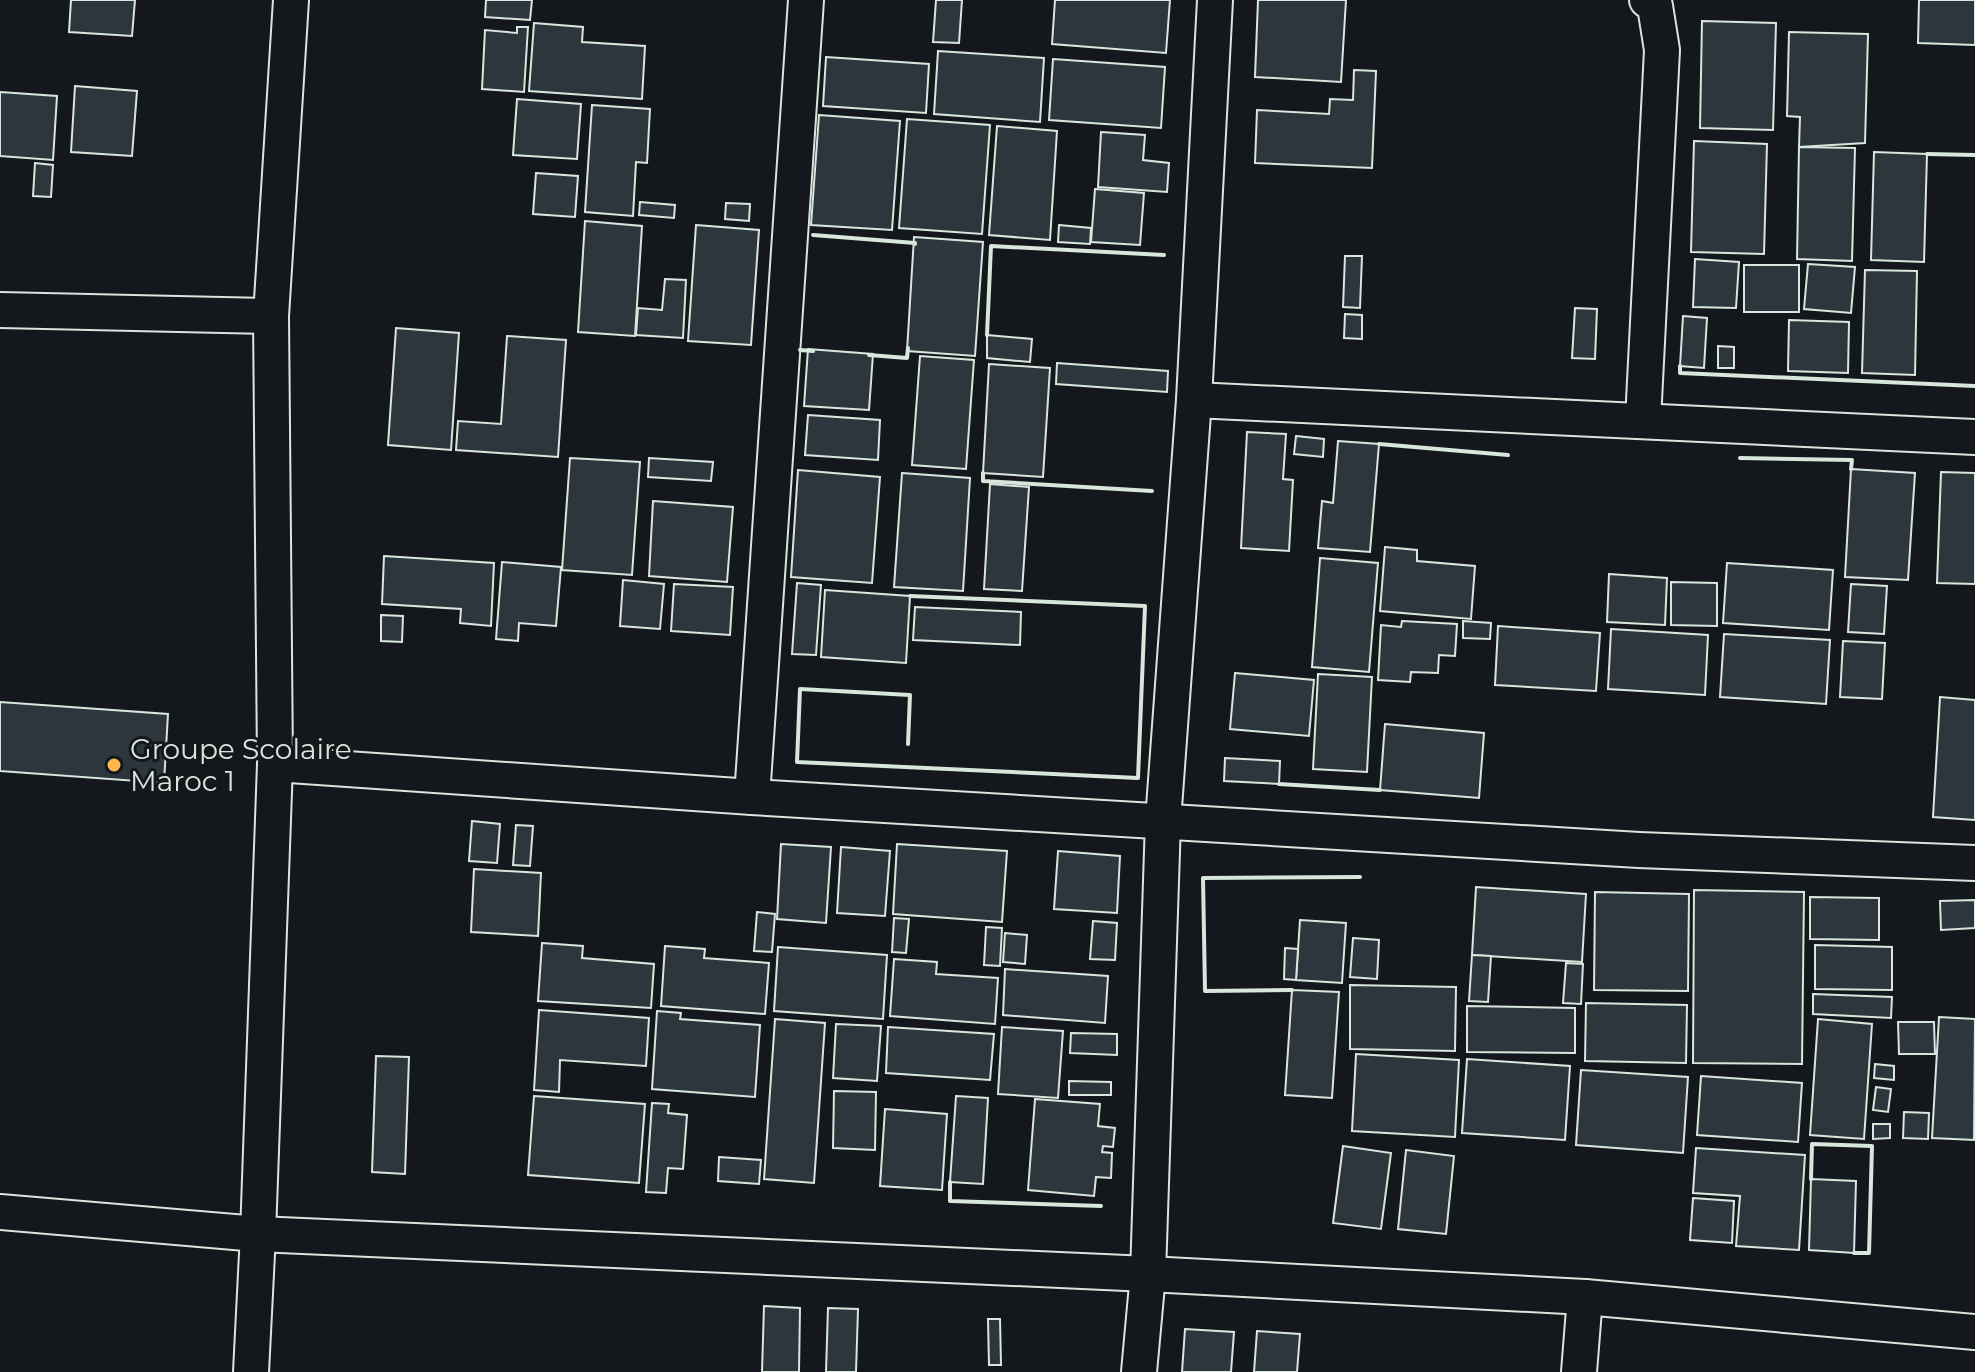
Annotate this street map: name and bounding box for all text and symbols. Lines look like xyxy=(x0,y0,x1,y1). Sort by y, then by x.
place label: Groupe Scolaire Maroc 1 xyxy=(130,732,352,798)
marker: Groupe Scolaire Maroc 1 xyxy=(105,756,123,774)

